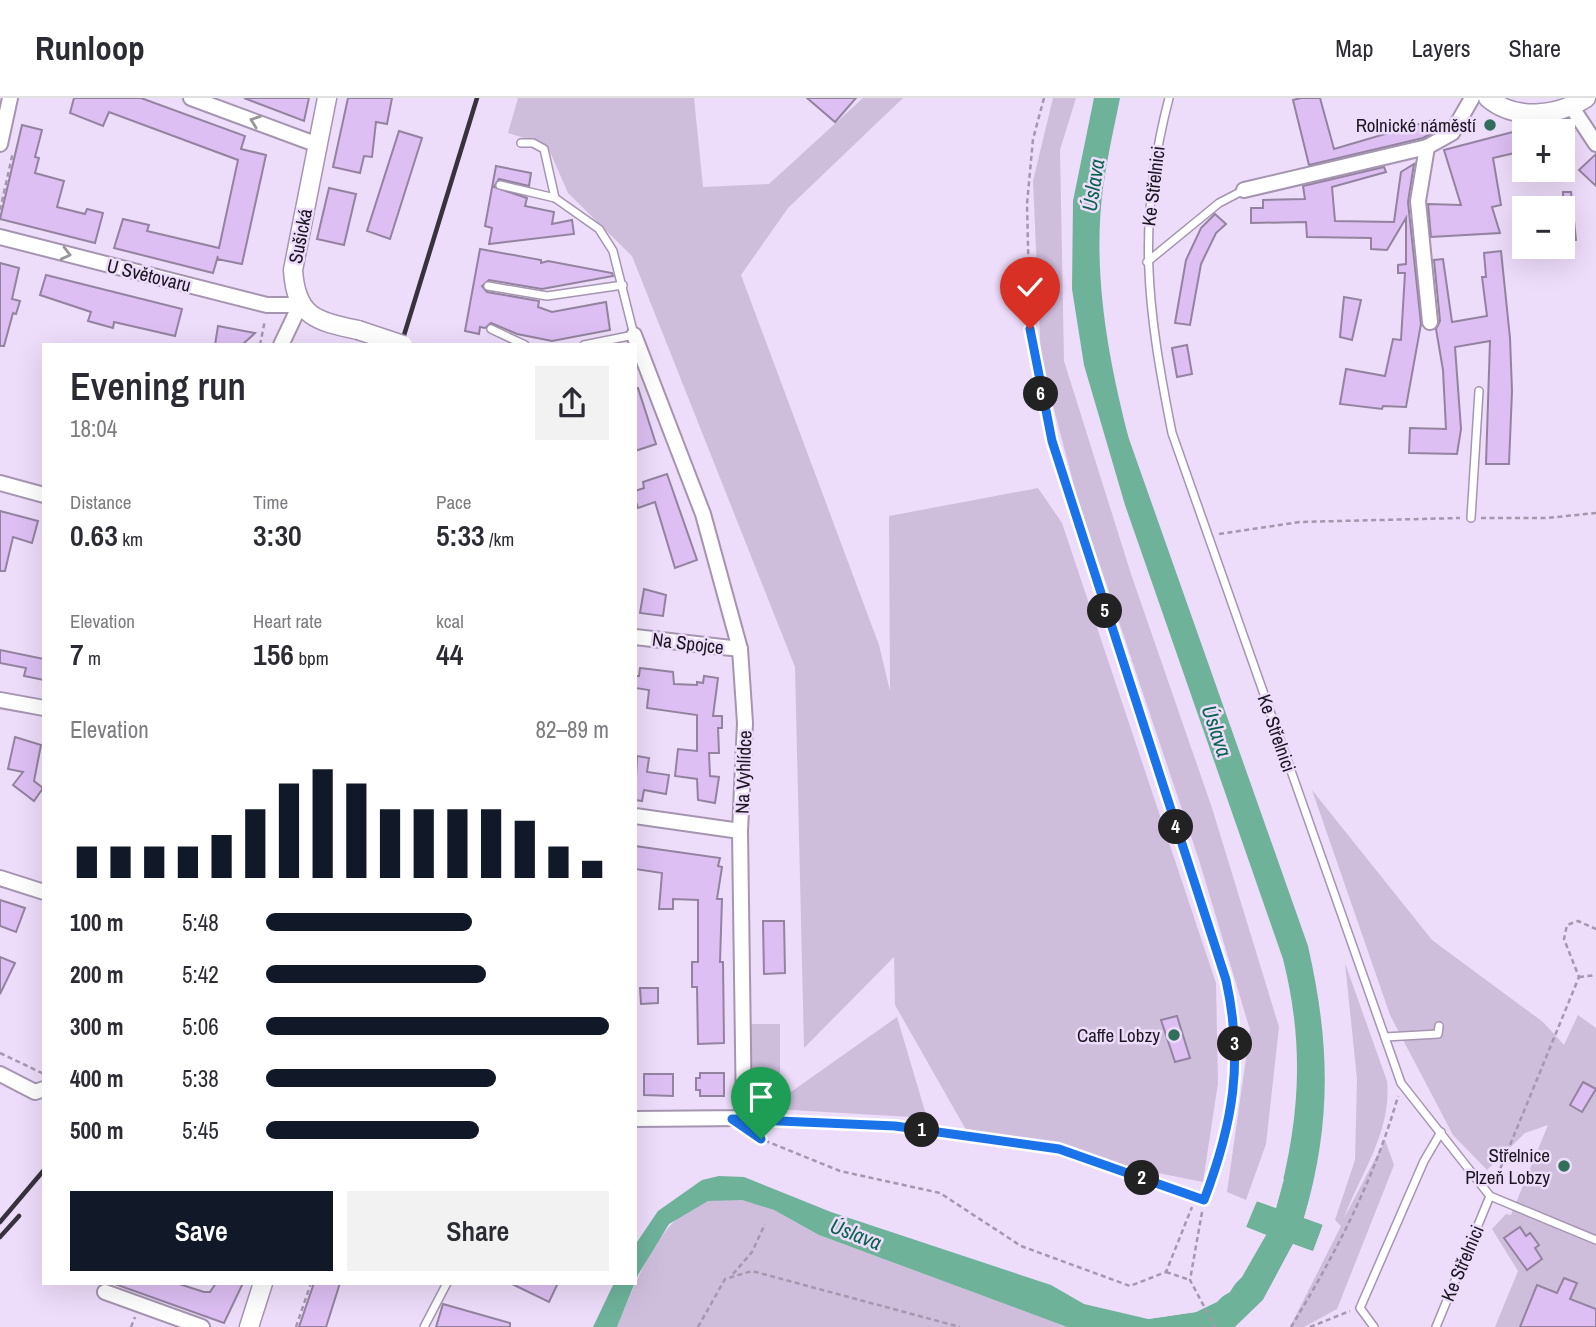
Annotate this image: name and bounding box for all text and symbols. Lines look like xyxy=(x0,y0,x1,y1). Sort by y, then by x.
text: Runloop xyxy=(35,26,145,70)
text: Map xyxy=(1335,32,1373,64)
text: Layers xyxy=(1411,32,1470,64)
text: Share xyxy=(1508,32,1561,64)
place label: Rolnické náměstí xyxy=(1356,112,1477,138)
one-way arrow xyxy=(249,116,261,130)
marker: Rolnické náměstí xyxy=(1482,117,1498,133)
map controls xyxy=(1512,119,1575,259)
button: + xyxy=(1512,119,1575,182)
street label: Ke Střelnici xyxy=(1135,144,1171,228)
water label: Úslava xyxy=(1075,157,1111,213)
button: − xyxy=(1512,196,1575,259)
street label: Sušická xyxy=(282,206,318,266)
one-way arrow xyxy=(60,246,72,260)
street label: U Světovaru xyxy=(104,252,194,298)
pin xyxy=(1000,257,1060,329)
icon: check xyxy=(1011,268,1049,306)
text: Evening run xyxy=(70,361,246,412)
button: share xyxy=(535,366,609,440)
pin: 6 xyxy=(1024,376,1058,412)
text: 6 xyxy=(1036,380,1045,406)
text: 18:04 xyxy=(70,413,117,444)
text: Distance xyxy=(70,489,131,515)
text: Time xyxy=(253,489,288,515)
text: Pace xyxy=(436,489,472,515)
text: 0.63 xyxy=(70,515,118,555)
text: 3:30 xyxy=(253,515,302,555)
text: 5:33 xyxy=(436,515,485,555)
text: km xyxy=(118,526,143,552)
text: /km xyxy=(485,526,514,552)
pin: 5 xyxy=(1088,594,1122,628)
text: 5 xyxy=(1100,597,1109,623)
text: Elevation xyxy=(70,608,135,634)
text: Heart rate xyxy=(253,608,322,634)
text: kcal xyxy=(436,608,464,634)
street label: Na Spojce xyxy=(651,626,725,660)
text: 7 xyxy=(70,634,84,674)
text: 156 xyxy=(253,634,294,674)
text: 44 xyxy=(436,634,463,674)
text: m xyxy=(84,645,101,671)
text: bpm xyxy=(294,645,329,671)
street label: Ke Střelnici xyxy=(1252,691,1302,775)
water label: Úslava xyxy=(1195,701,1239,761)
text: Elevation xyxy=(70,714,149,745)
text: 82–89 m xyxy=(536,714,609,745)
street label: Na Vyhlídce xyxy=(729,730,757,814)
pin: 4 xyxy=(1158,810,1194,844)
text: 4 xyxy=(1171,813,1180,839)
text: 100 m xyxy=(70,907,123,938)
text: 5:48 xyxy=(182,907,219,938)
text: 200 m xyxy=(70,959,123,990)
text: 5:42 xyxy=(182,959,219,990)
text: 300 m xyxy=(70,1011,123,1042)
text: 5:06 xyxy=(182,1011,219,1042)
place label: Caffe Lobzy xyxy=(1077,1022,1160,1048)
pin: 3 xyxy=(1218,1026,1252,1062)
marker: Caffe Lobzy xyxy=(1166,1027,1182,1043)
text: 3 xyxy=(1230,1030,1239,1056)
text: 400 m xyxy=(70,1063,123,1094)
text: 5:38 xyxy=(182,1063,219,1094)
pin xyxy=(731,1067,791,1139)
icon: arrive xyxy=(742,1078,780,1116)
pin: 1 xyxy=(904,1112,940,1148)
text: 500 m xyxy=(70,1115,123,1146)
text: 5:45 xyxy=(182,1115,219,1146)
text: 1 xyxy=(917,1116,926,1142)
place label: Střelnice Plzeň Lobzy xyxy=(1465,1142,1550,1190)
marker: Střelnice Plzeň Lobzy xyxy=(1556,1158,1572,1174)
pin: 2 xyxy=(1124,1160,1160,1196)
text: 2 xyxy=(1137,1164,1146,1190)
button: Save xyxy=(70,1191,333,1271)
button: Share xyxy=(347,1191,609,1271)
water label: Úslava xyxy=(826,1211,886,1257)
street label: Ke Střelnici xyxy=(1434,1221,1490,1305)

